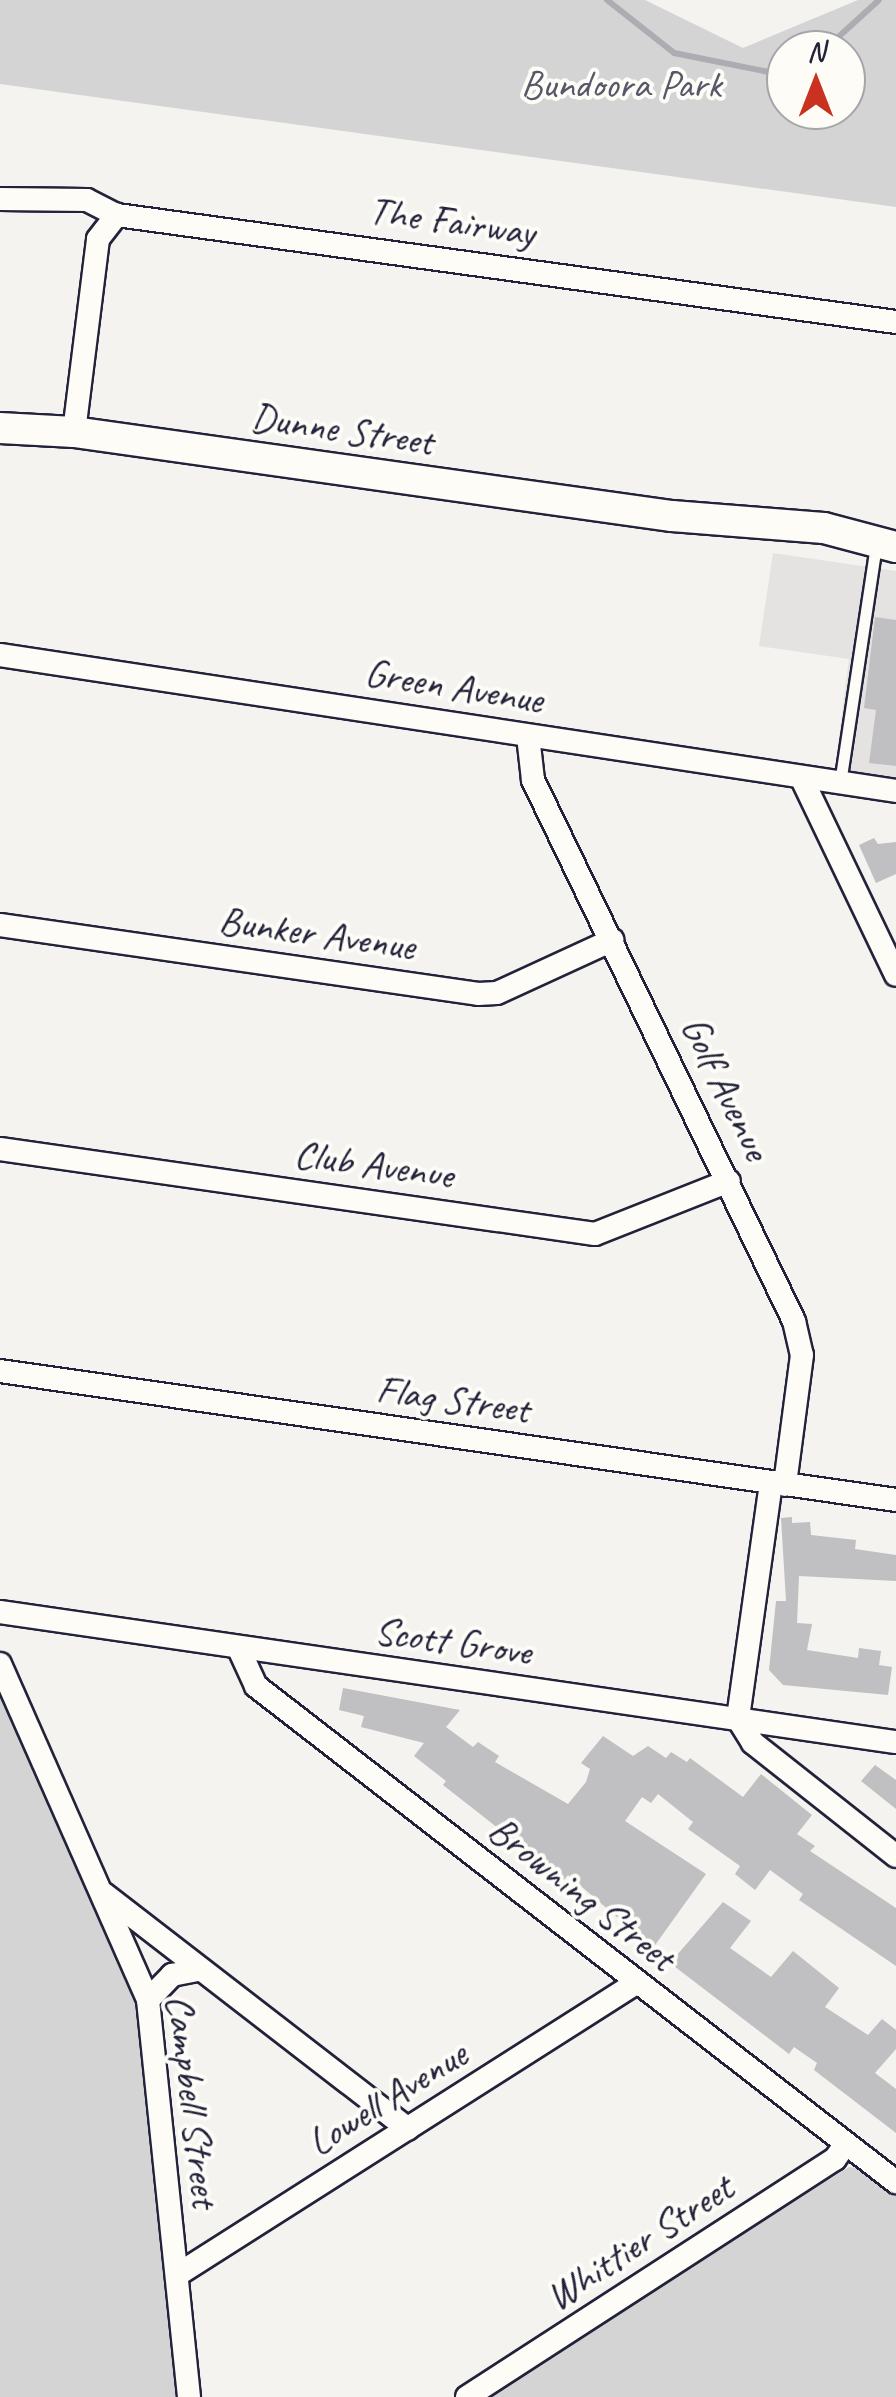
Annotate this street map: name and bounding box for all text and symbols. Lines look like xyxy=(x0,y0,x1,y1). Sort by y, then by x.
north arrow xyxy=(766,30,866,130)
text: N xyxy=(807,34,825,69)
park label: Bundoora Park xyxy=(520,60,722,108)
street label: The Fairway xyxy=(366,186,538,256)
street label: Dunne Street xyxy=(248,392,436,466)
street label: Green Avenue xyxy=(362,648,546,724)
street label: Bunker Avenue xyxy=(216,896,418,970)
street label: Golf Avenue xyxy=(671,1008,781,1168)
street label: Club Avenue xyxy=(292,1129,456,1199)
street label: Flag Street xyxy=(373,1365,533,1433)
street label: Scott Grove xyxy=(372,1606,534,1676)
street label: Browning Street xyxy=(479,1805,685,1981)
street label: Campbell Street xyxy=(156,1992,230,2210)
street label: Lowell Avenue xyxy=(298,2030,476,2166)
street label: Whittier Street xyxy=(536,2164,742,2320)

